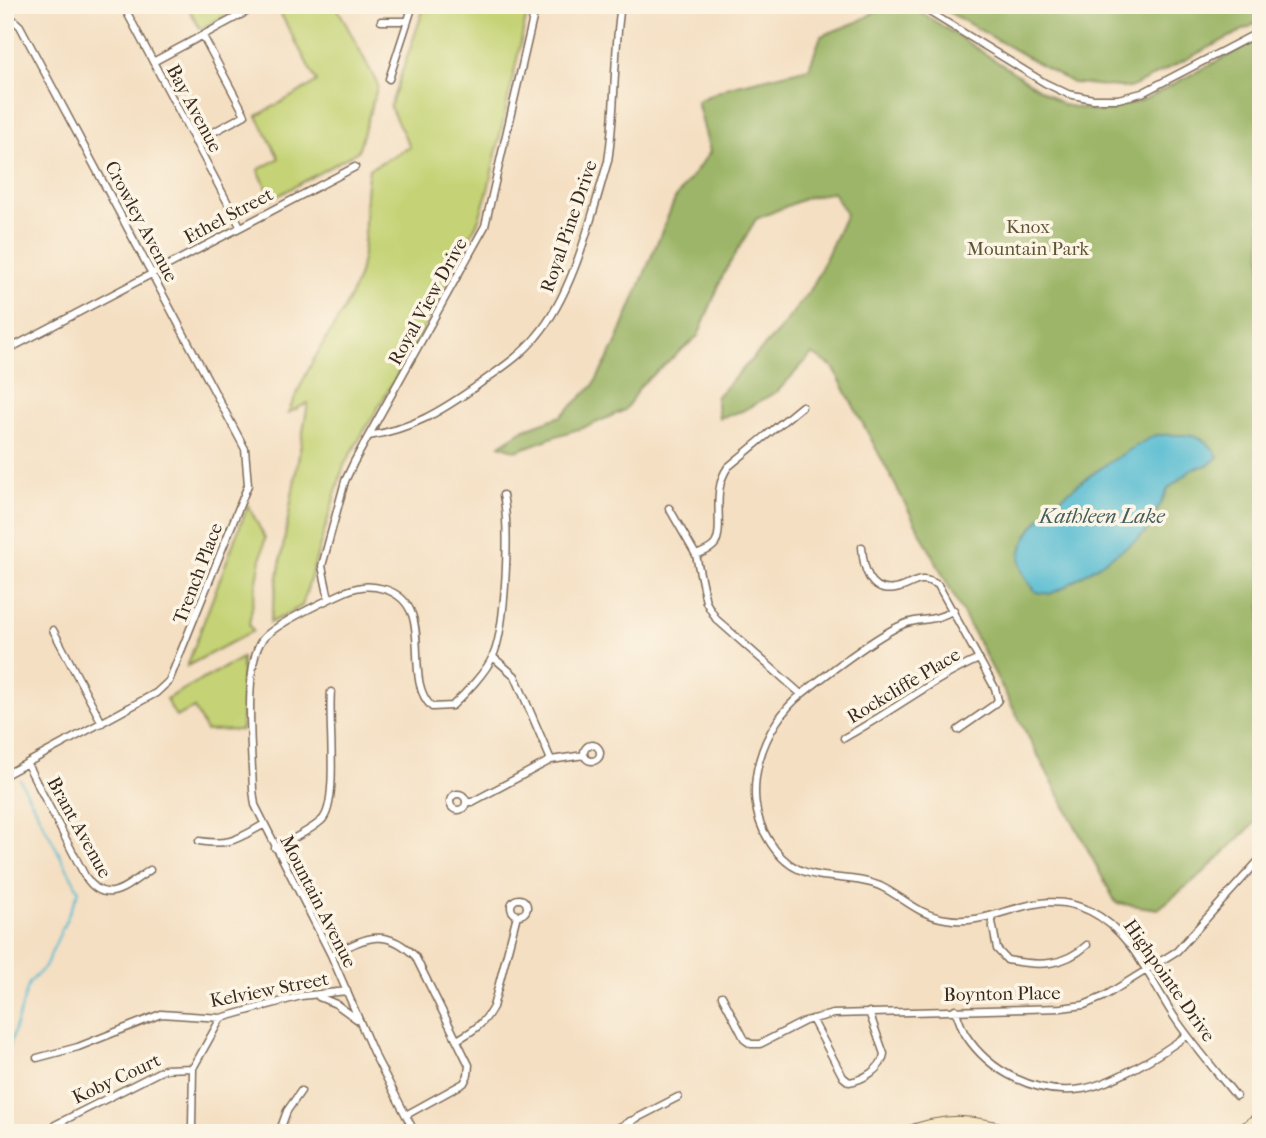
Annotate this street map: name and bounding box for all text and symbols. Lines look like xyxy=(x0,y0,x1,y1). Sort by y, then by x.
street label: Bay Avenue xyxy=(162,61,226,156)
street label: Crowley Avenue xyxy=(100,157,182,286)
street label: Royal Pine Drive xyxy=(536,157,602,295)
street label: Ethel Street xyxy=(180,183,277,249)
park label: Knox Mountain Park xyxy=(967,216,1089,260)
street label: Royal View Drive xyxy=(384,234,472,369)
water label: Kathleen Lake xyxy=(1037,504,1165,528)
street label: Trench Place xyxy=(169,520,227,627)
street label: Rockcliffe Place xyxy=(843,643,964,728)
street label: Brant Avenue xyxy=(42,773,116,882)
street label: Mountain Avenue xyxy=(275,831,361,971)
street label: Highpointe Drive xyxy=(1119,915,1220,1046)
street label: Kelview Street xyxy=(208,968,331,1012)
street label: Boynton Place xyxy=(943,982,1061,1006)
street label: Koby Court xyxy=(69,1049,164,1109)

